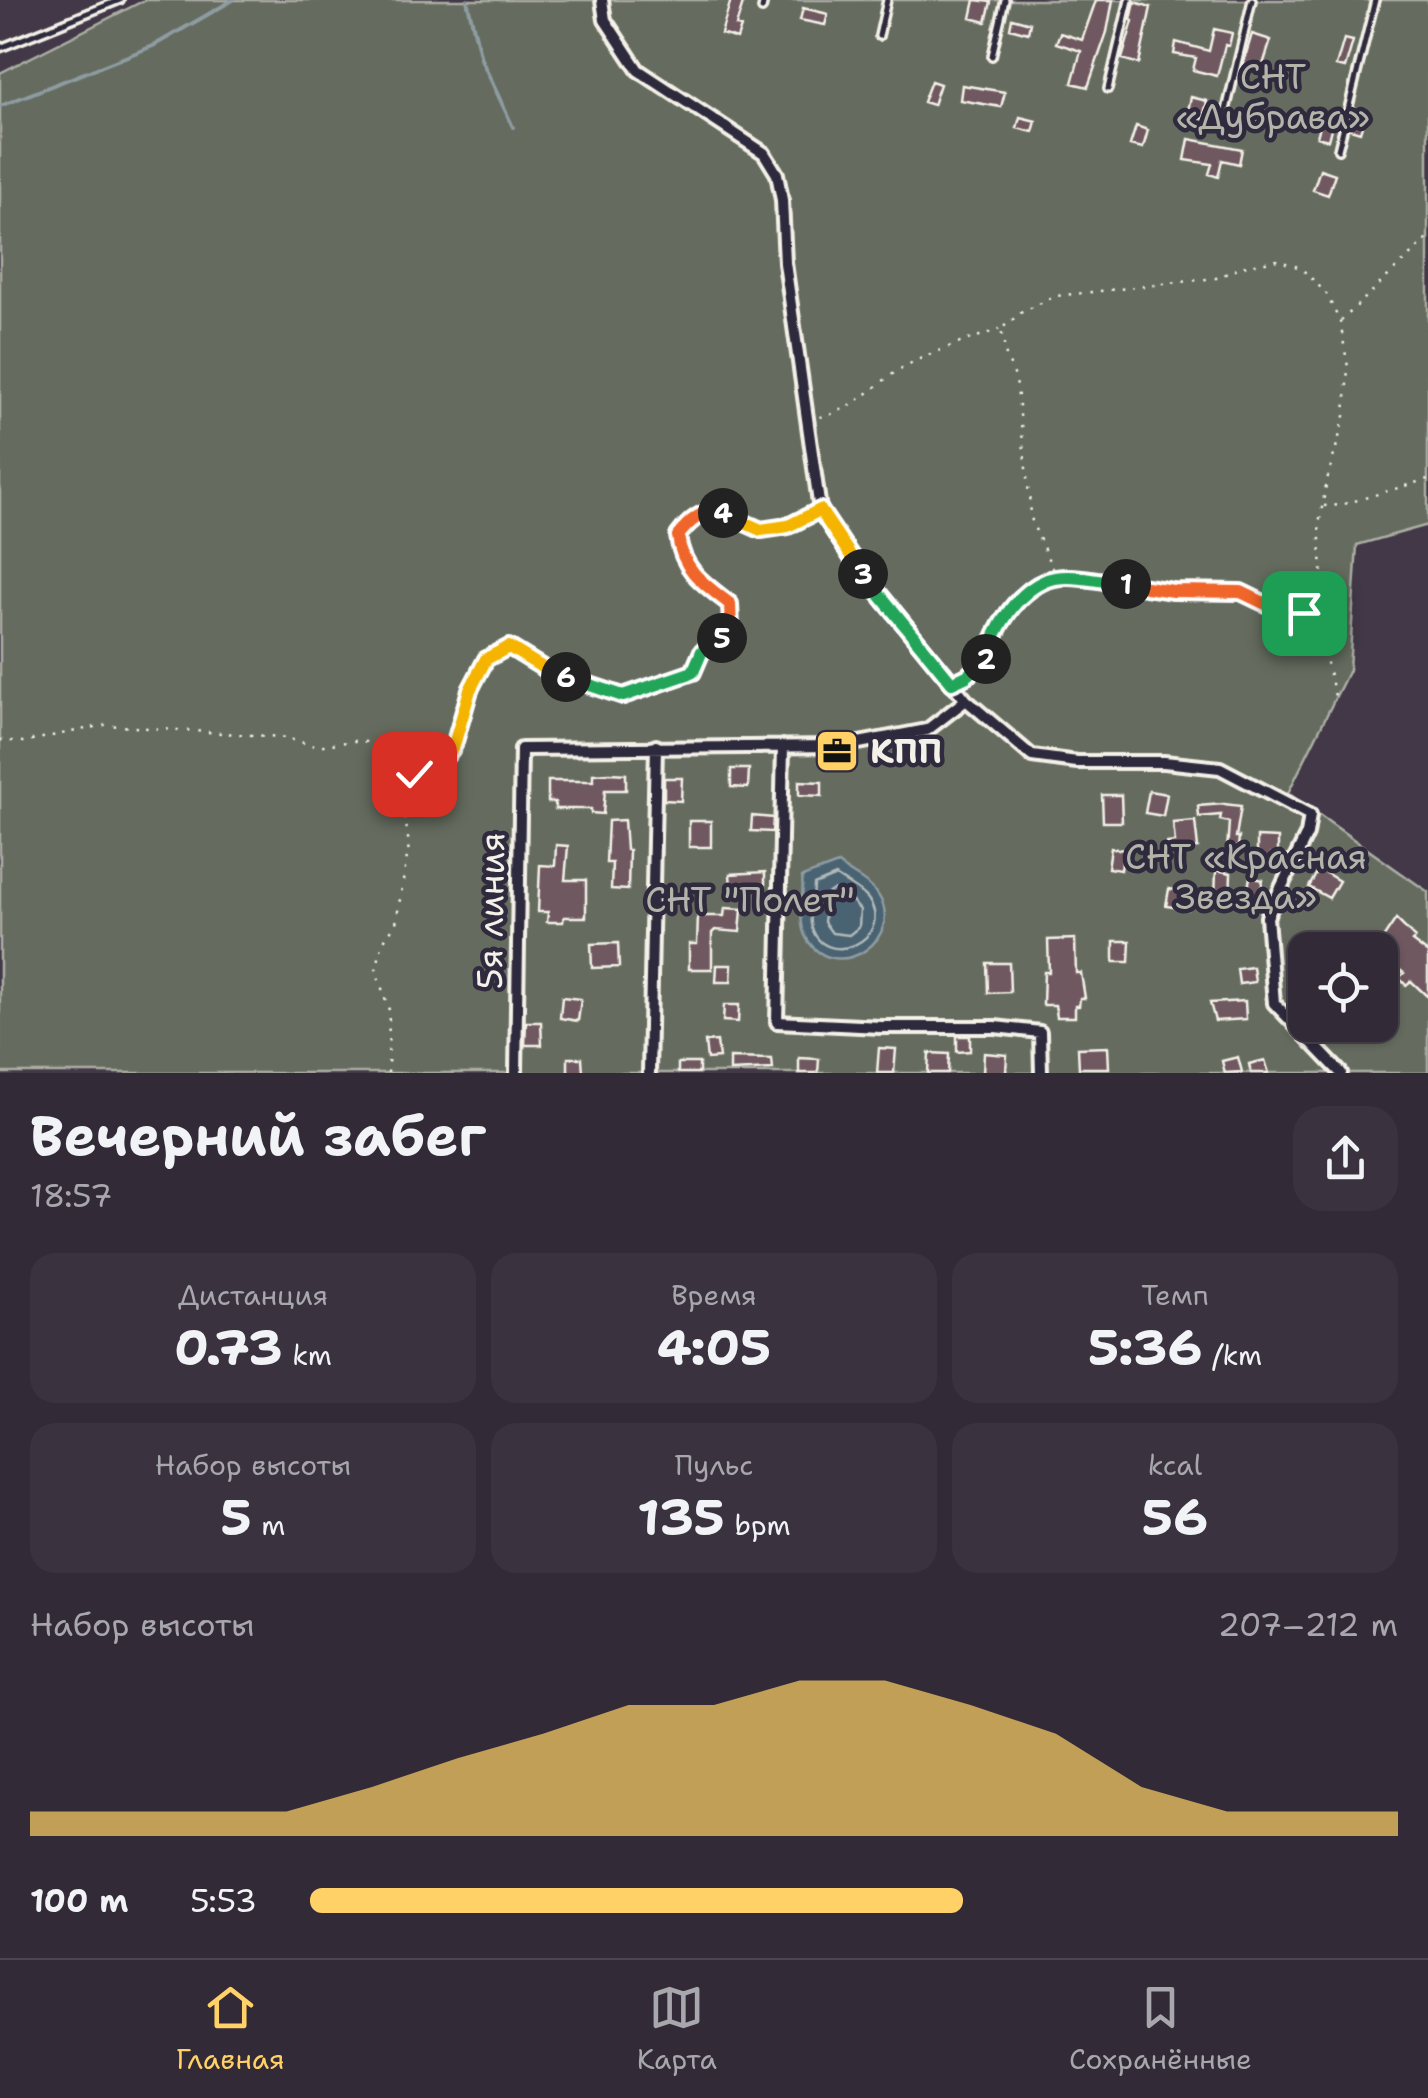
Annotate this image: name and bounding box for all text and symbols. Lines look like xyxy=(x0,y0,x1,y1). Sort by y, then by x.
park label: СНТ «Дубрава» xyxy=(1176,53,1370,140)
pin: 4 xyxy=(698,488,748,538)
text: 4 xyxy=(713,494,733,532)
pin: 3 xyxy=(838,549,888,599)
text: 3 xyxy=(853,555,873,593)
pin: 1 xyxy=(1101,559,1151,609)
text: 1 xyxy=(1120,565,1132,603)
pin xyxy=(1262,571,1347,656)
icon: arrive xyxy=(1277,586,1332,641)
pin: 5 xyxy=(697,613,747,663)
text: 5 xyxy=(713,619,731,657)
pin: 2 xyxy=(961,634,1011,684)
text: 2 xyxy=(976,640,996,678)
pin: 6 xyxy=(541,652,591,702)
text: 6 xyxy=(556,658,576,696)
place label: КПП xyxy=(870,727,942,774)
office icon: КПП xyxy=(814,728,860,774)
pin xyxy=(372,732,457,817)
icon: check xyxy=(387,747,442,802)
street label: 5я линия xyxy=(466,832,515,990)
park label: СНТ «Красная Звезда» xyxy=(1125,833,1367,920)
park label: СНТ "Полет" xyxy=(645,876,855,923)
map controls xyxy=(1288,932,1398,1042)
button: locate xyxy=(1288,932,1398,1042)
text: Вечерний забег xyxy=(30,1099,486,1173)
button: share xyxy=(1293,1106,1398,1211)
text: 18:57 xyxy=(30,1174,112,1217)
text: Дистанция xyxy=(178,1276,328,1314)
text: Время xyxy=(671,1276,757,1314)
text: Темп xyxy=(1141,1276,1209,1314)
text: 0.73 xyxy=(174,1314,283,1381)
text: 4:05 xyxy=(657,1314,771,1381)
text: 5:36 xyxy=(1088,1314,1203,1381)
text: km xyxy=(283,1336,332,1374)
text: /km xyxy=(1203,1336,1262,1374)
text: Набор высоты xyxy=(155,1446,351,1484)
text: Пульс xyxy=(675,1446,753,1484)
text: kcal xyxy=(1148,1446,1202,1484)
text: 5 xyxy=(221,1484,252,1551)
text: 135 xyxy=(637,1484,725,1551)
text: 56 xyxy=(1142,1484,1208,1551)
text: m xyxy=(252,1506,285,1544)
text: bpm xyxy=(725,1506,791,1544)
text: Набор высоты xyxy=(30,1603,255,1646)
text: 207–212 m xyxy=(1218,1603,1398,1646)
text: 100 m xyxy=(30,1879,129,1922)
text: 5:53 xyxy=(190,1879,257,1922)
tab: Главная xyxy=(176,1980,285,2078)
tab: Карта xyxy=(637,1980,717,2078)
tab: Сохранённые xyxy=(1069,1980,1252,2078)

